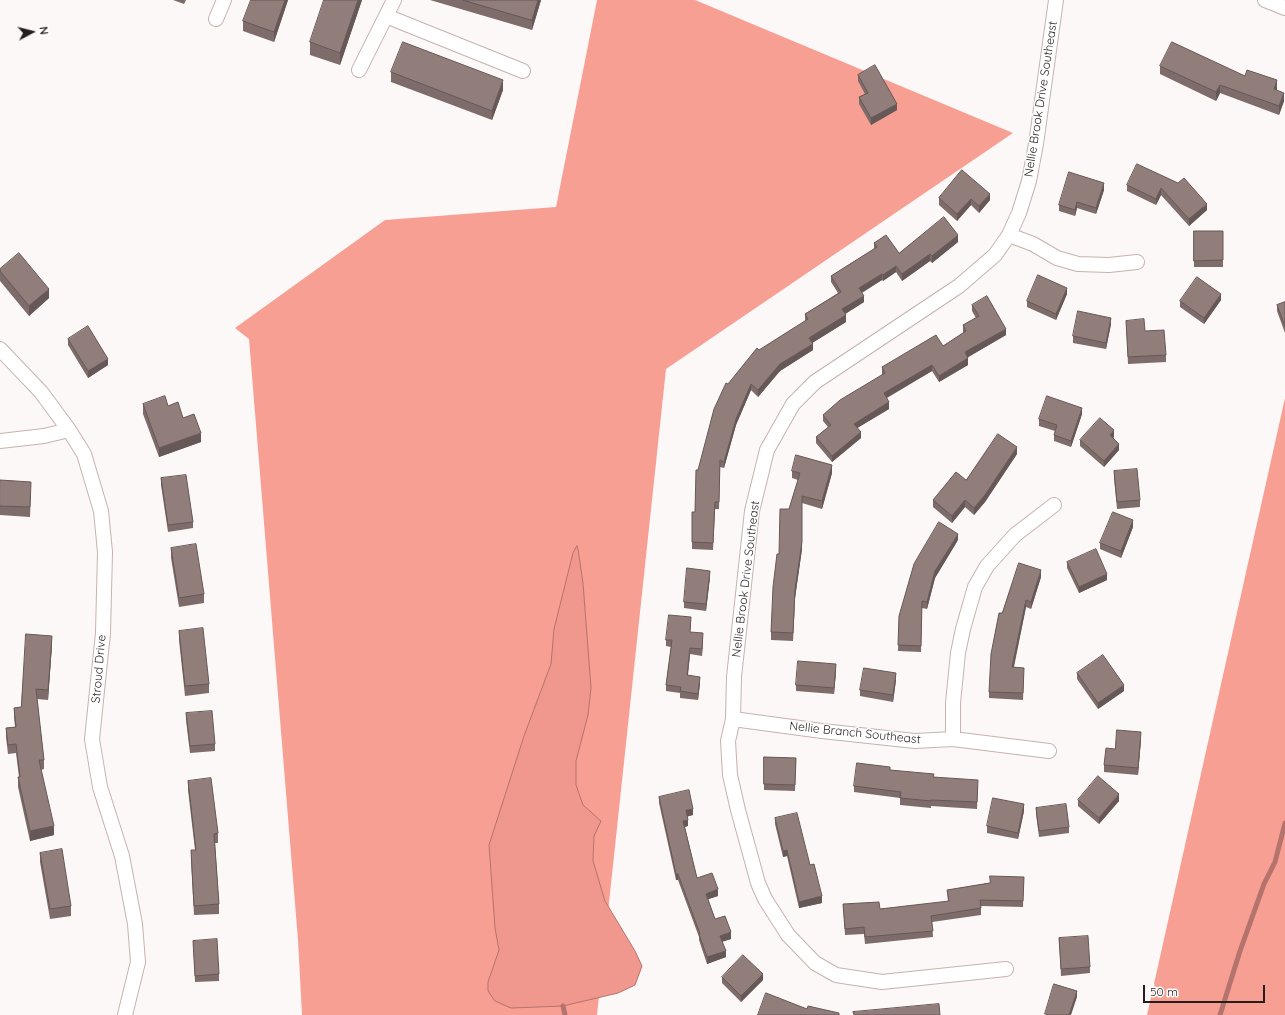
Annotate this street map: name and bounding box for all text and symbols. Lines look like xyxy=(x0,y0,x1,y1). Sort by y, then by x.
north arrow xyxy=(12,12,52,52)
street label: Nellie Brook Drive Southeast xyxy=(1022,20,1060,178)
text: N xyxy=(36,26,51,35)
street label: Nellie Brook Drive Southeast xyxy=(729,500,763,658)
street label: Stroud Drive xyxy=(89,634,109,704)
street label: Nellie Branch Southeast xyxy=(789,719,921,747)
scale bar xyxy=(1145,977,1267,1003)
text: 50 m xyxy=(1150,984,1178,999)

